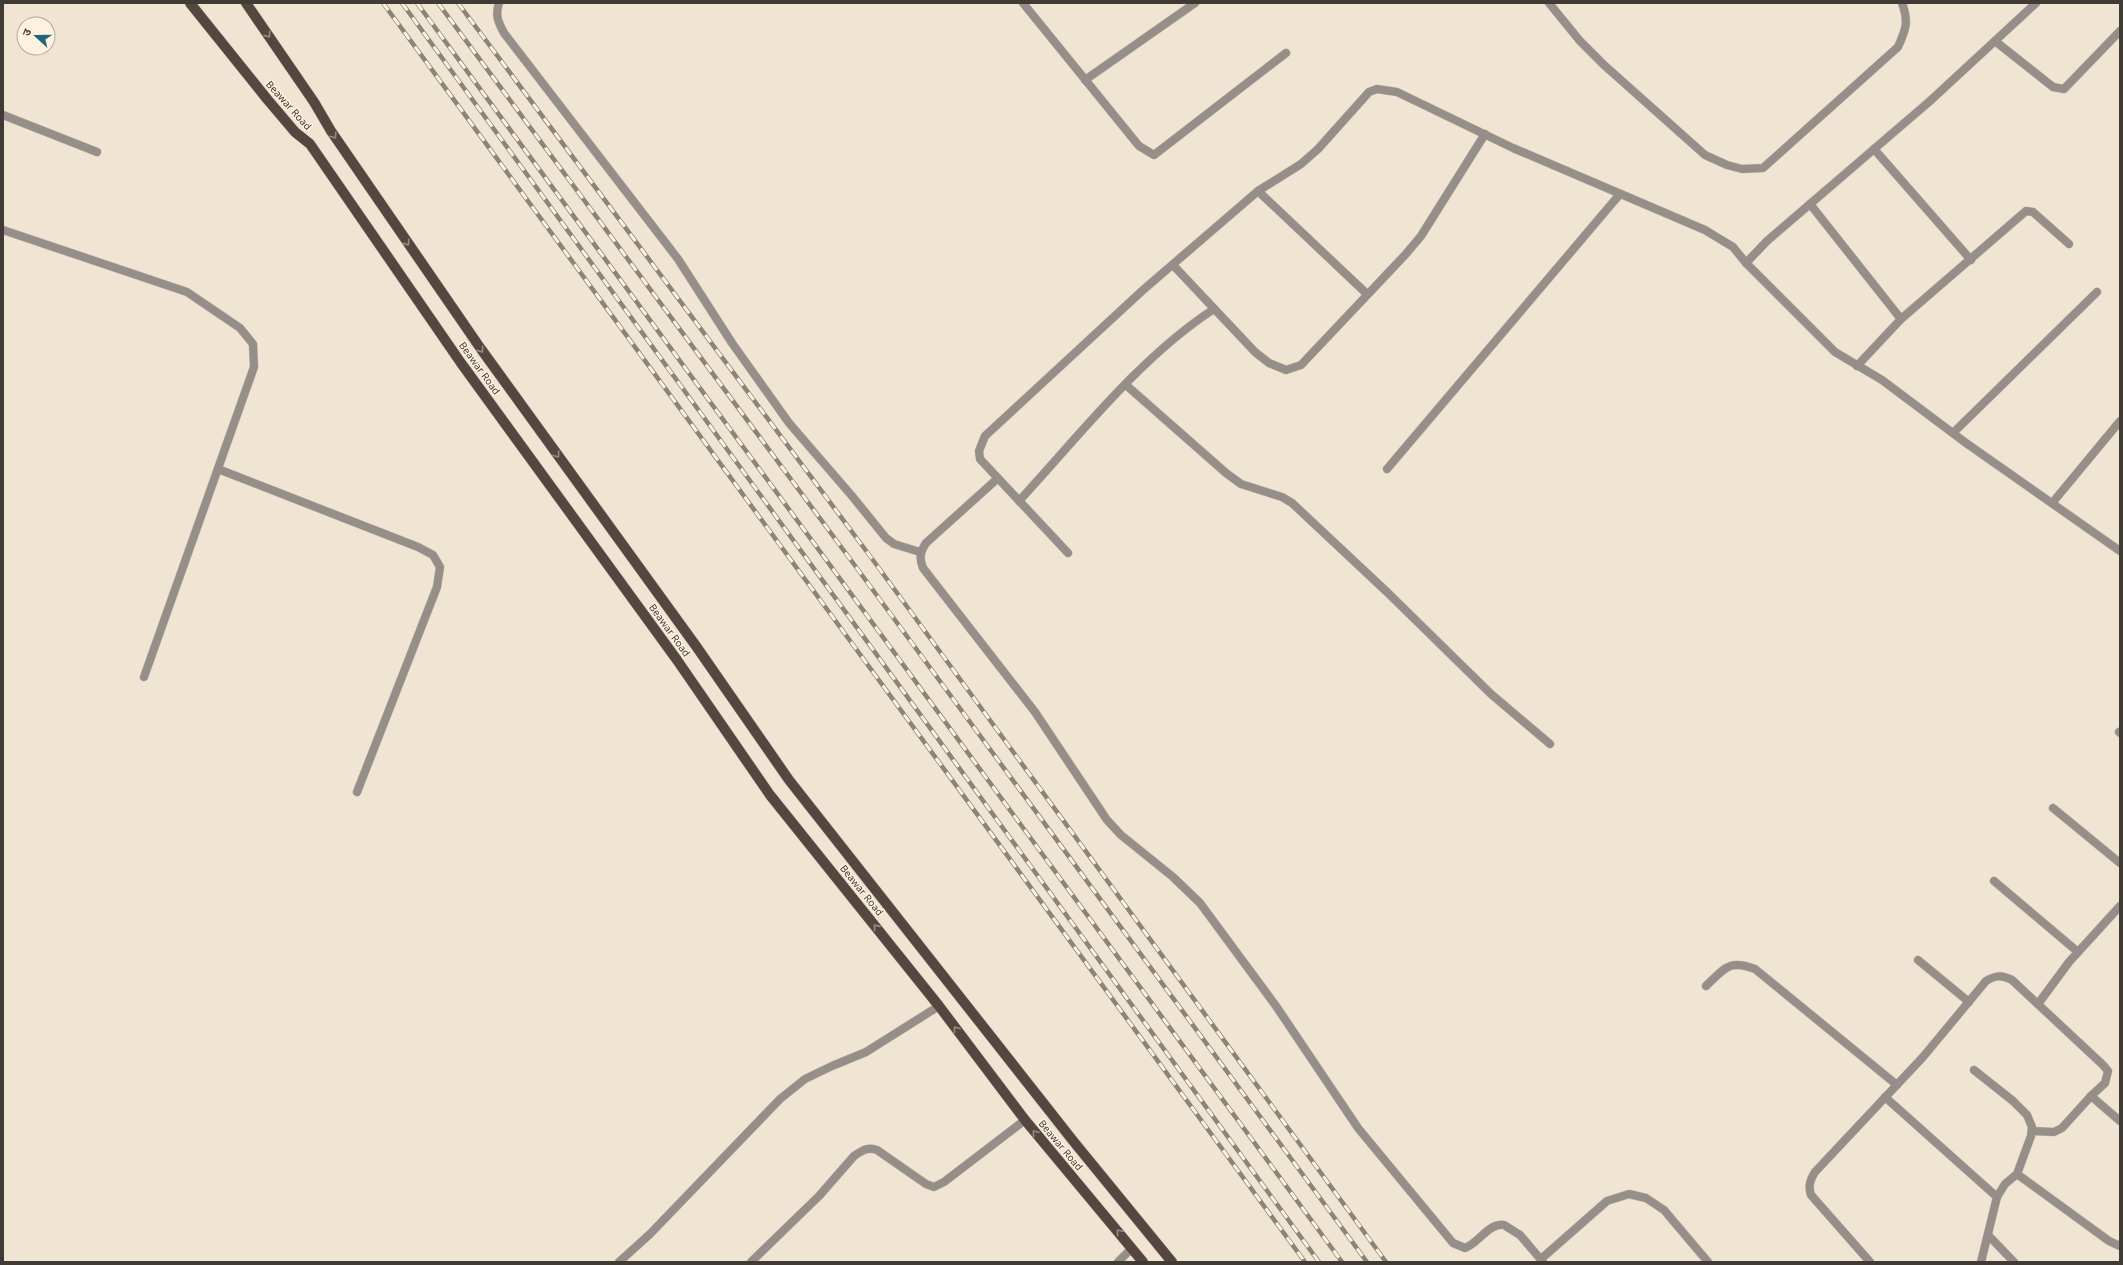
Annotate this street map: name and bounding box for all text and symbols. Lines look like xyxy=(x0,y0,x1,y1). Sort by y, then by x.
north arrow xyxy=(16,16,56,56)
text: उ xyxy=(18,26,35,38)
one-way arrow xyxy=(263,31,271,38)
street label: Beawar Road xyxy=(263,77,315,133)
one-way arrow xyxy=(329,131,336,138)
one-way arrow xyxy=(402,238,409,245)
street label: Beawar Road xyxy=(456,339,504,397)
one-way arrow xyxy=(476,345,483,352)
one-way arrow xyxy=(553,450,560,457)
street label: Beawar Road xyxy=(646,601,694,659)
street label: Beawar Road xyxy=(837,862,887,918)
one-way arrow xyxy=(874,924,881,931)
one-way arrow xyxy=(953,1026,961,1033)
street label: Beawar Road xyxy=(1036,1117,1086,1173)
one-way arrow xyxy=(1032,1130,1039,1137)
one-way arrow xyxy=(1116,1229,1123,1237)

